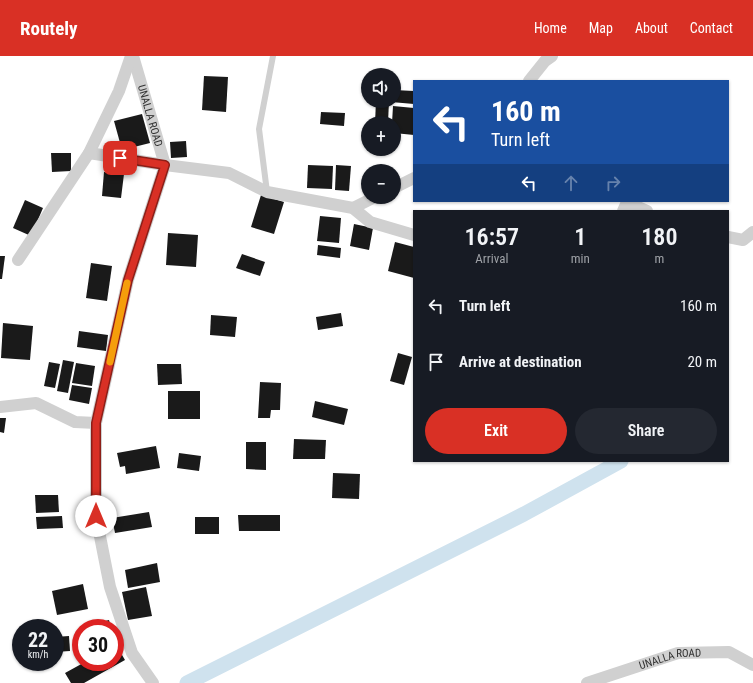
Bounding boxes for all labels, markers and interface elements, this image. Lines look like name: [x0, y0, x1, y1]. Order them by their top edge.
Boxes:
text: Routely: [20, 17, 77, 40]
text: Home: [534, 20, 567, 36]
text: Map: [589, 20, 613, 36]
text: About: [635, 20, 668, 36]
text: Contact: [690, 20, 733, 36]
map controls: [361, 68, 401, 204]
button: sound: [361, 68, 401, 108]
street label: UNALLA ROAD: [135, 83, 165, 148]
text: 160 m: [491, 95, 561, 128]
icon: left: [425, 96, 477, 148]
button: +: [361, 116, 401, 156]
text: Turn left: [491, 129, 550, 150]
pin: [103, 141, 137, 175]
icon: arrive: [109, 147, 131, 169]
button: −: [361, 164, 401, 204]
icon: left: [518, 172, 540, 194]
icon: ahead: [560, 172, 582, 194]
icon: right: [602, 172, 624, 194]
text: 16:57: [465, 223, 519, 251]
text: 1: [574, 223, 586, 251]
text: 180: [641, 223, 677, 251]
text: Arrival: [475, 251, 508, 266]
text: min: [571, 251, 590, 266]
text: m: [654, 251, 664, 266]
icon: left: [425, 295, 447, 317]
text: Turn left: [459, 297, 510, 315]
text: 160 m: [680, 297, 717, 315]
icon: arrive: [425, 351, 447, 373]
text: Arrive at destination: [459, 353, 582, 371]
text: 20 m: [687, 353, 717, 371]
button: Exit: [425, 408, 567, 454]
button: Share: [575, 408, 717, 454]
position arrow: [75, 495, 117, 537]
speed limit sign: 30: [72, 619, 124, 671]
text: 22: [28, 628, 48, 652]
street label: UNALLA ROAD: [637, 647, 701, 672]
text: km/h: [28, 649, 48, 660]

